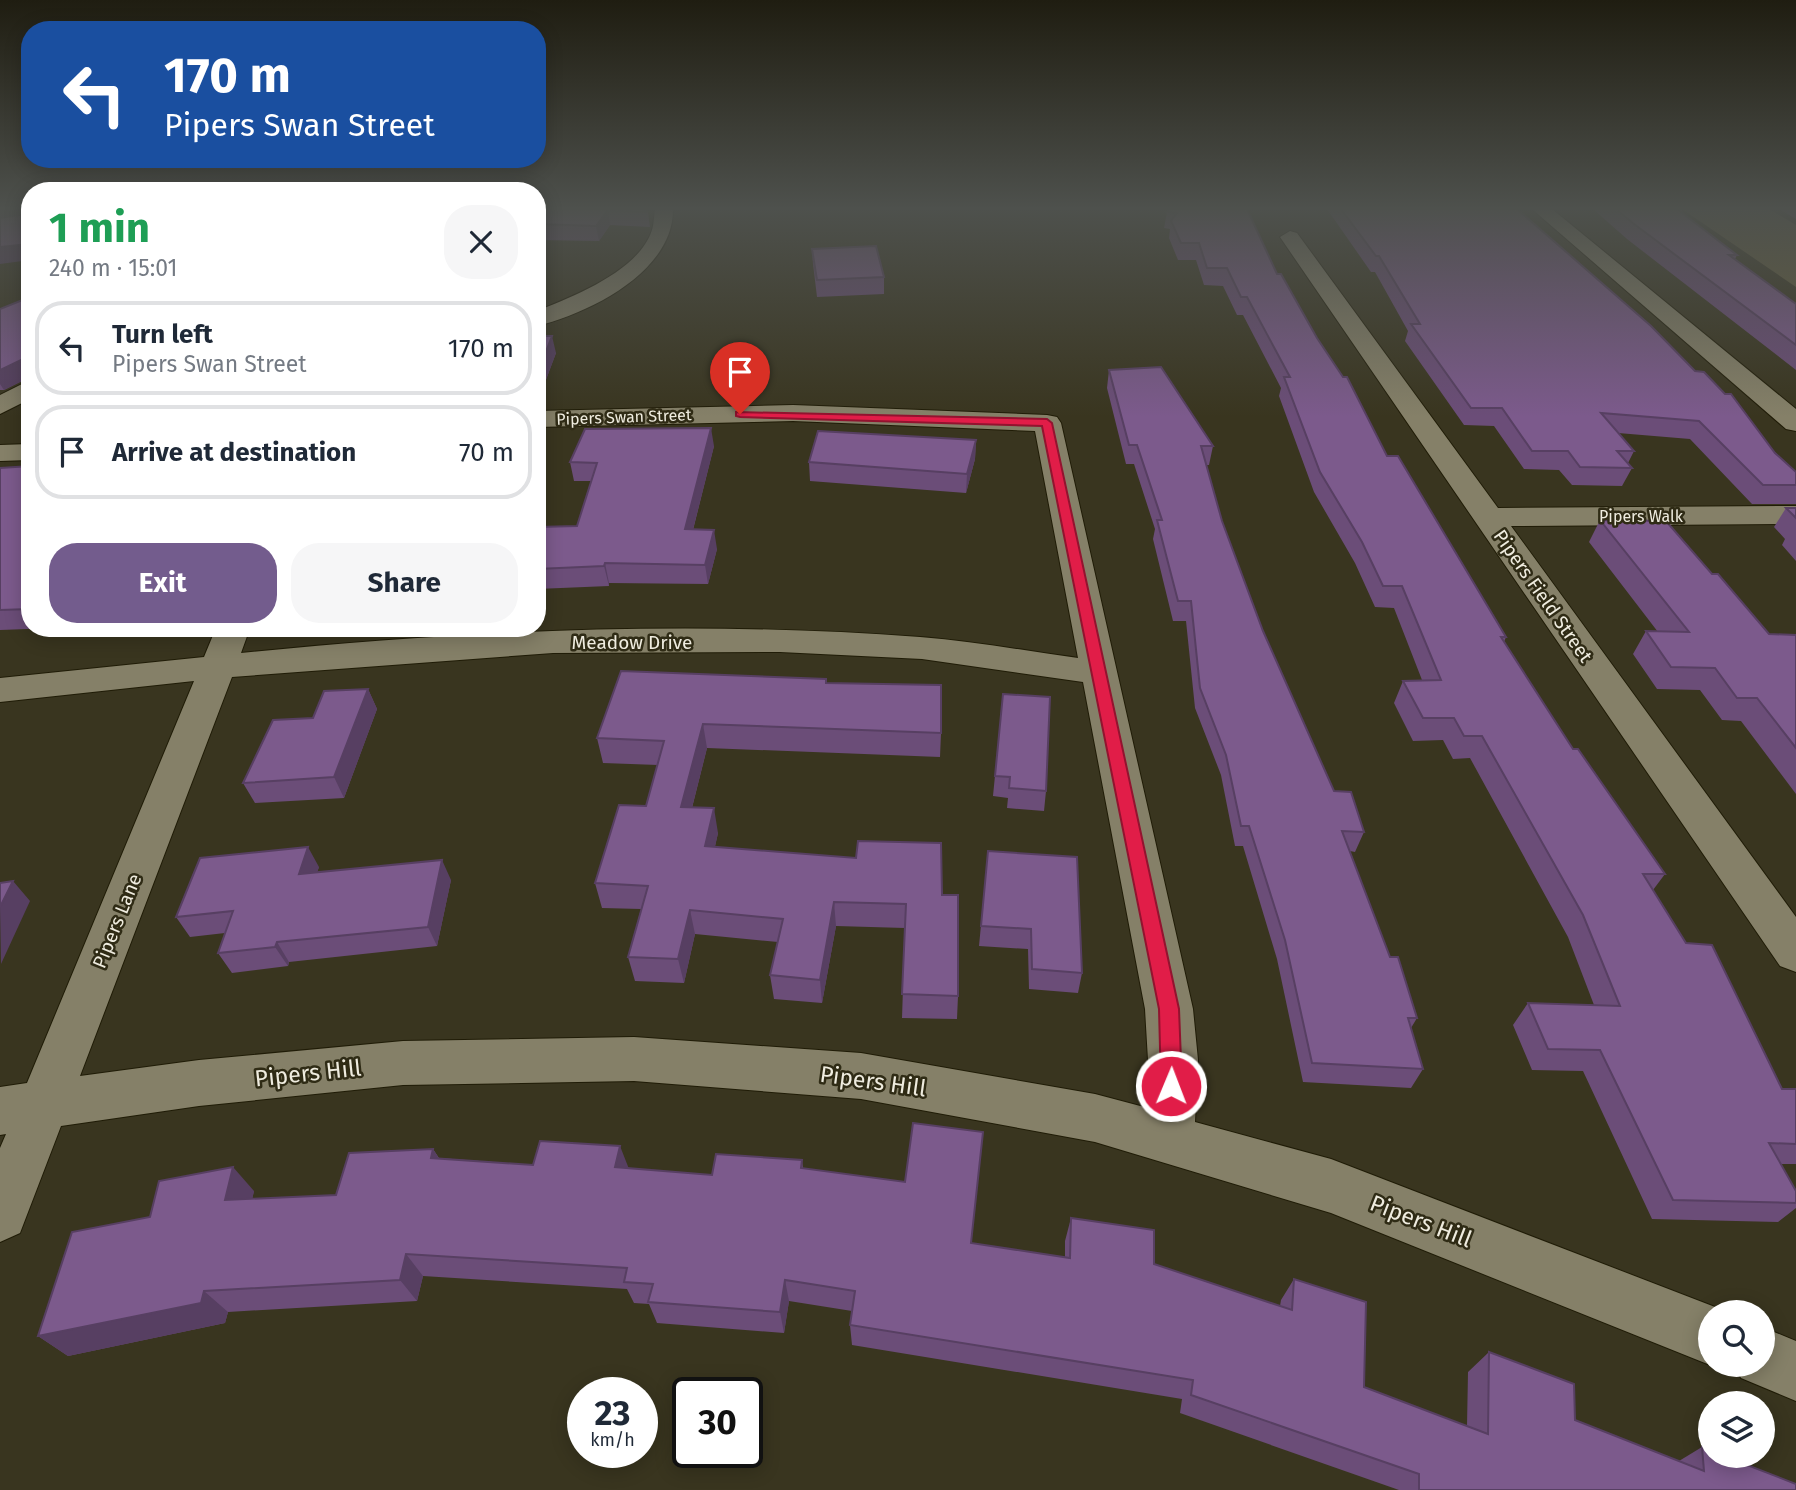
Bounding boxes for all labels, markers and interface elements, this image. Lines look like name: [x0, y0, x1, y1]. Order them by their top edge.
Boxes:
text: 170 m: [164, 46, 291, 105]
icon: left: [49, 49, 140, 140]
text: Pipers Swan Street: [164, 106, 435, 144]
text: 1 min: [49, 203, 150, 253]
button: close: [444, 205, 518, 279]
text: 240 m · 15:01: [49, 254, 178, 282]
text: Turn left: [112, 319, 213, 350]
icon: left: [53, 329, 91, 367]
text: 170 m: [448, 333, 514, 364]
pin: [710, 342, 770, 414]
text: Pipers Swan Street: [112, 350, 307, 378]
icon: arrive: [721, 353, 759, 391]
street label: Pipers Swan Street: [556, 405, 692, 429]
icon: arrive: [53, 433, 91, 471]
text: Arrive at destination: [112, 437, 356, 468]
text: 70 m: [459, 437, 514, 468]
street label: Pipers Walk: [1599, 507, 1684, 526]
street label: Pipers Field Street: [1489, 525, 1597, 667]
button: Exit: [49, 543, 277, 623]
button: Share: [291, 543, 518, 623]
street label: Meadow Drive: [572, 631, 692, 654]
street label: Pipers Lane: [88, 870, 146, 972]
position arrow: [1134, 1049, 1208, 1123]
street label: Pipers Hill: [253, 1053, 363, 1093]
street label: Pipers Hill: [818, 1060, 928, 1102]
street label: Pipers Hill: [1366, 1189, 1476, 1253]
map controls: [1698, 1300, 1775, 1468]
button: search: [1698, 1300, 1775, 1377]
speed limit sign: 30: [672, 1377, 763, 1468]
button: layers: [1698, 1391, 1775, 1468]
text: 23: [594, 1392, 631, 1434]
text: km/h: [590, 1429, 635, 1451]

